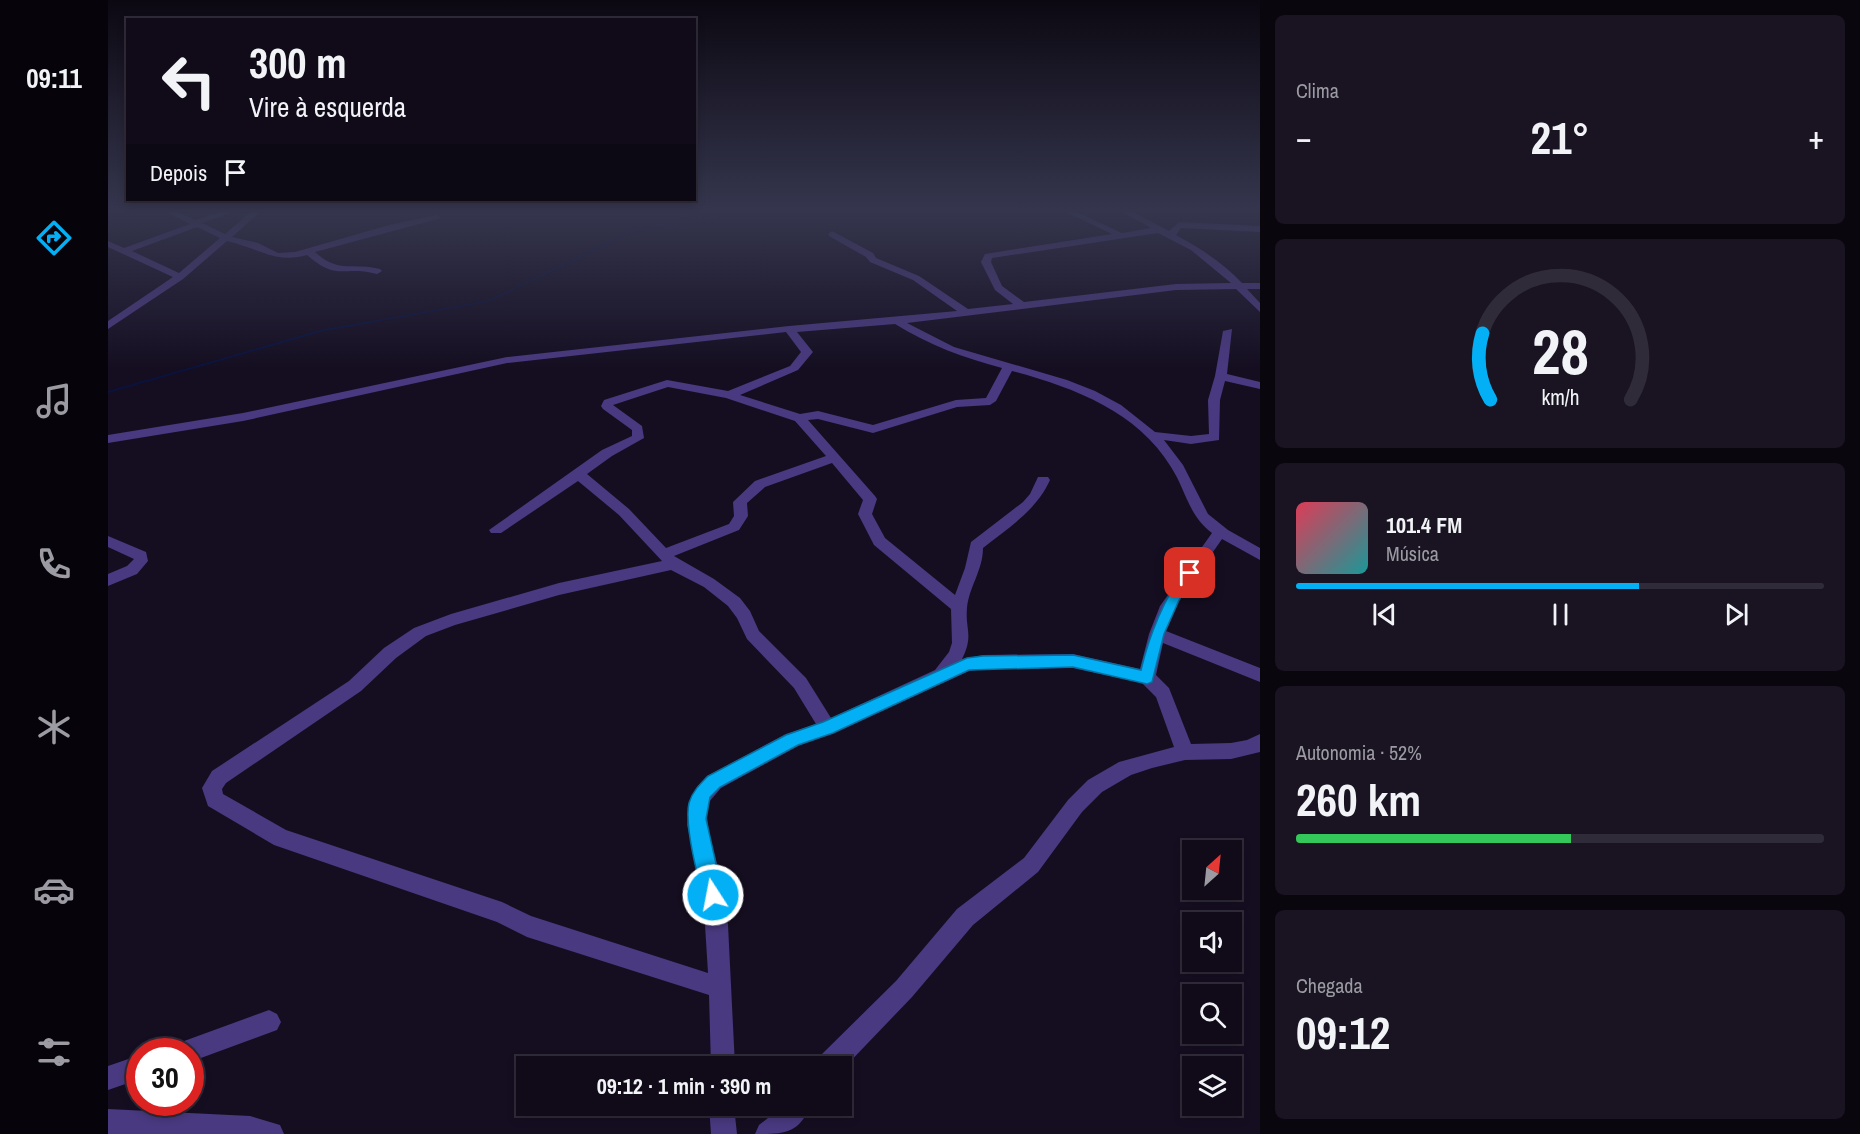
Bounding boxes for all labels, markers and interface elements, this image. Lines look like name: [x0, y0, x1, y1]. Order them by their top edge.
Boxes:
text: 300 m: [249, 35, 347, 91]
icon: left: [150, 42, 228, 120]
text: 09:11: [26, 60, 82, 96]
text: Clima: [1296, 77, 1339, 104]
text: Vire à esquerda: [249, 89, 406, 125]
text: 21°: [1530, 107, 1590, 168]
text: −: [1296, 115, 1312, 159]
text: +: [1808, 115, 1824, 159]
icon: arrive: [219, 156, 252, 189]
text: Depois: [150, 158, 207, 188]
icon: directions: [33, 217, 75, 259]
text: 28: [1532, 309, 1588, 393]
icon: music: [33, 380, 75, 422]
text: km/h: [1541, 384, 1579, 413]
text: 101.4 FM: [1386, 510, 1462, 540]
text: Música: [1386, 540, 1439, 567]
icon: phone: [33, 543, 75, 585]
pin: [1164, 547, 1215, 598]
icon: arrive: [1173, 556, 1206, 589]
icon: previous: [1368, 598, 1401, 631]
icon: pause: [1544, 598, 1577, 631]
icon: next: [1720, 598, 1753, 631]
icon: climate: [33, 706, 75, 748]
text: Autonomia · 52%: [1296, 739, 1422, 766]
text: 260 km: [1296, 769, 1421, 830]
north arrow: [1182, 840, 1242, 900]
map controls: [1182, 840, 1242, 1116]
position arrow: [681, 863, 745, 927]
icon: car: [33, 869, 75, 911]
button: sound: [1182, 912, 1242, 972]
text: Chegada: [1296, 972, 1363, 999]
button: search: [1182, 984, 1242, 1044]
text: 09:12: [1296, 1002, 1390, 1063]
icon: filters: [33, 1031, 75, 1073]
speed limit sign: 30: [126, 1038, 204, 1116]
button: layers: [1182, 1056, 1242, 1116]
text: 09:12 · 1 min · 390 m: [597, 1071, 771, 1101]

